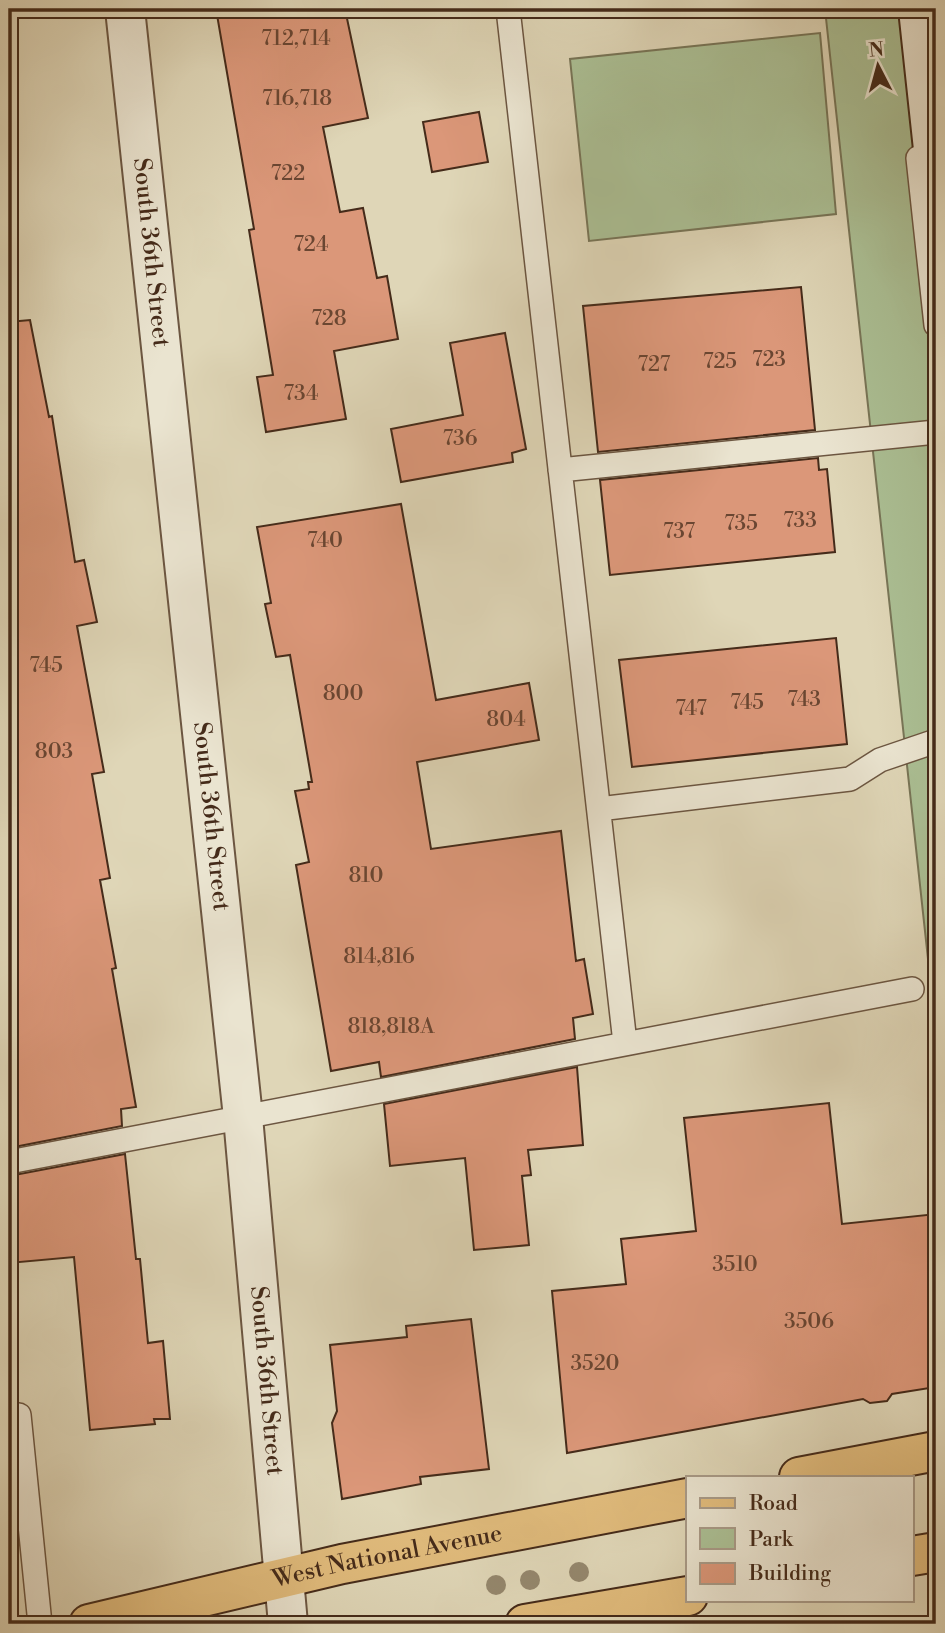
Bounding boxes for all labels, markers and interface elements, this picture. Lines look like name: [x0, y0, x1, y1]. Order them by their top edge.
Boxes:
house number: 712,714: [261, 26, 331, 52]
north arrow: [844, 32, 914, 102]
text: N: [868, 37, 885, 63]
house number: 716,718: [262, 86, 332, 112]
street label: South 36th Street: [126, 157, 176, 349]
house number: 722: [271, 161, 305, 187]
house number: 724: [294, 232, 328, 258]
house number: 728: [311, 306, 347, 332]
house number: 723: [752, 347, 786, 373]
house number: 725: [703, 349, 737, 375]
house number: 727: [638, 352, 671, 378]
house number: 734: [284, 381, 318, 407]
house number: 736: [443, 426, 478, 452]
house number: 733: [783, 508, 817, 534]
house number: 735: [724, 511, 758, 537]
house number: 737: [663, 519, 696, 545]
house number: 740: [307, 528, 343, 554]
house number: 745: [29, 653, 63, 679]
house number: 800: [323, 681, 363, 707]
house number: 743: [787, 687, 821, 713]
house number: 745: [730, 690, 764, 716]
house number: 747: [675, 696, 707, 722]
house number: 804: [486, 707, 526, 733]
street label: South 36th Street: [186, 720, 236, 913]
house number: 803: [35, 739, 73, 765]
house number: 810: [349, 863, 383, 889]
house number: 814,816: [343, 944, 415, 970]
house number: 818,818A: [347, 1014, 435, 1040]
house number: 3510: [712, 1252, 758, 1278]
street label: South 36th Street: [243, 1285, 290, 1477]
house number: 3506: [784, 1309, 834, 1335]
house number: 3520: [570, 1351, 620, 1377]
legend: [686, 1476, 914, 1602]
text: Road: [749, 1491, 798, 1517]
street label: West National Avenue: [269, 1519, 505, 1595]
text: Park: [749, 1527, 794, 1553]
text: Building: [748, 1561, 831, 1587]

